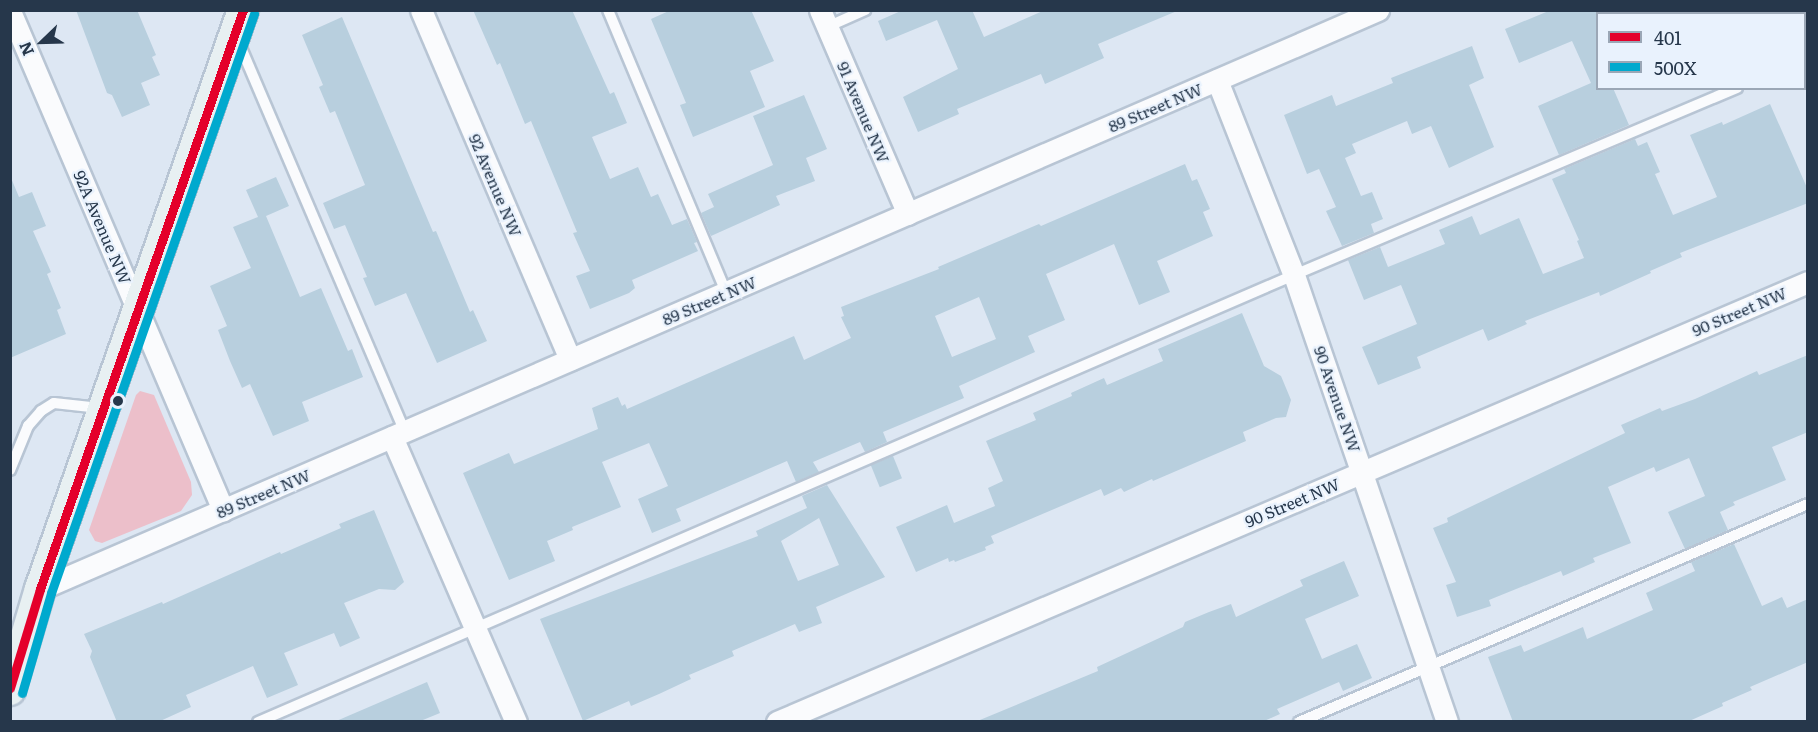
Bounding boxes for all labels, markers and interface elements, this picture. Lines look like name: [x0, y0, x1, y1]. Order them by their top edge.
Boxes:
north arrow: [12, 12, 72, 72]
legend: [1596, 12, 1806, 90]
text: 401: [1654, 24, 1682, 51]
text: N: [12, 38, 39, 60]
text: 500X: [1654, 54, 1697, 81]
street label: 91 Avenue NW: [834, 58, 894, 166]
street label: 89 Street NW: [1105, 79, 1205, 135]
street label: 92 Avenue NW: [466, 131, 526, 239]
street label: 92A Avenue NW: [70, 167, 136, 287]
street label: 89 Street NW: [659, 272, 759, 328]
street label: 90 Street NW: [1689, 283, 1789, 339]
street label: 90 Avenue NW: [1311, 343, 1365, 455]
unlabelled marker: [112, 395, 124, 407]
street label: 89 Street NW: [213, 465, 313, 521]
street label: 90 Street NW: [1242, 474, 1342, 530]

